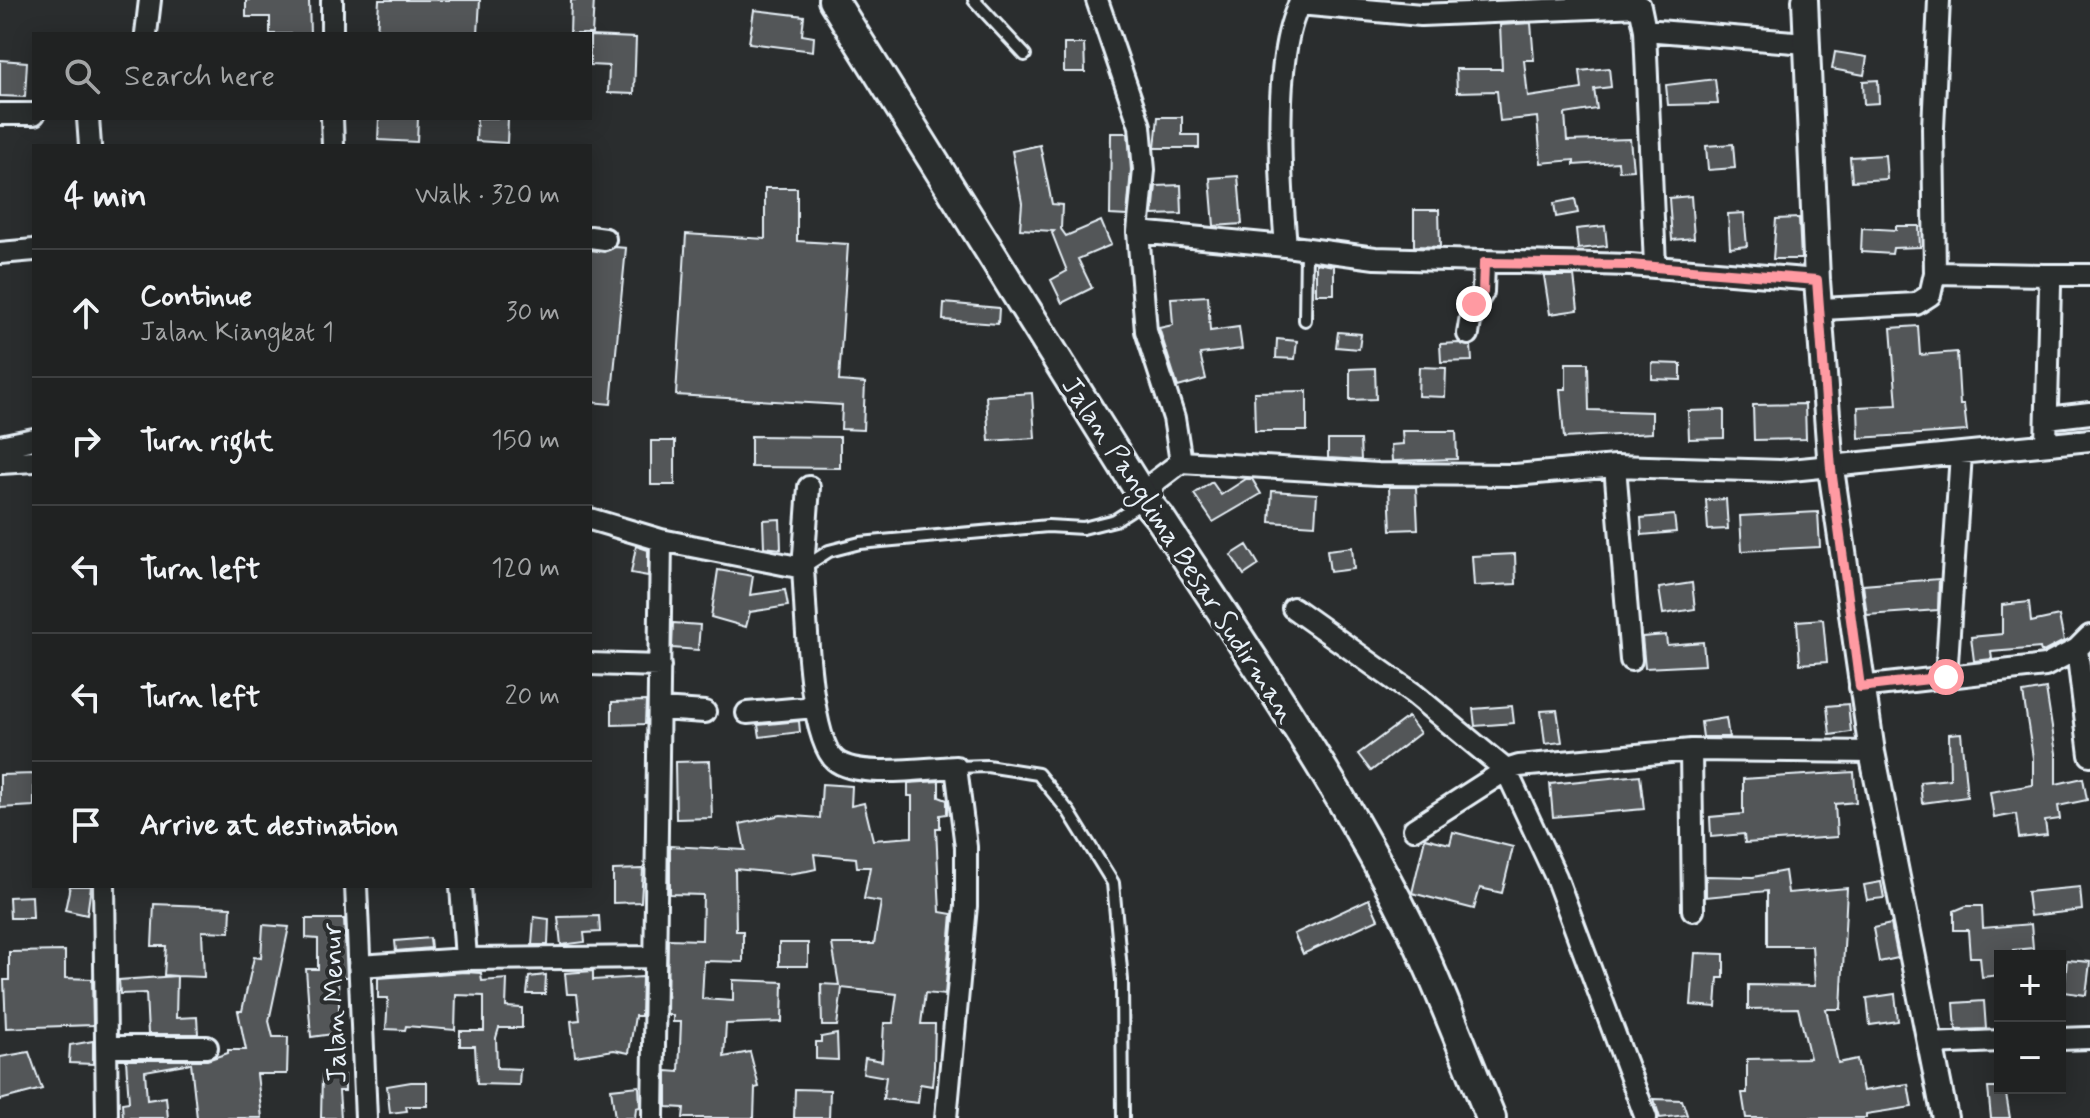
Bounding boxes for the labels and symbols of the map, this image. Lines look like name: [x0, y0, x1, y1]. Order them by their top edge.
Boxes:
route end: [1456, 286, 1492, 322]
street label: Jalan Panglima Besar Sudirman: [1050, 370, 1304, 732]
route start: [1928, 659, 1964, 695]
street label: Jalan Menur: [314, 921, 357, 1084]

